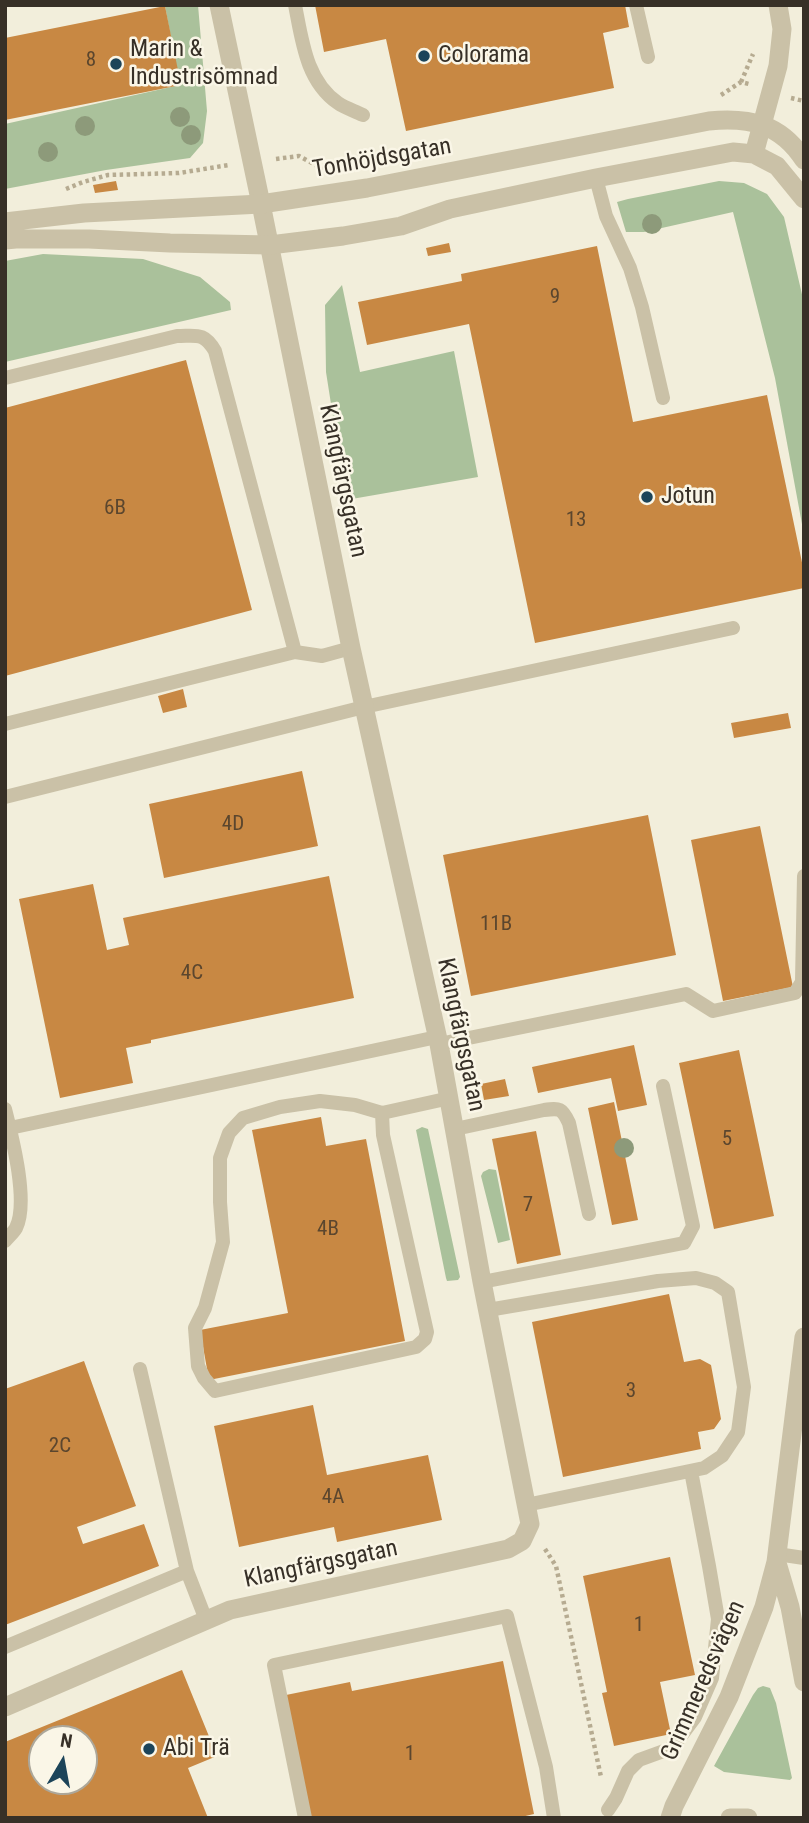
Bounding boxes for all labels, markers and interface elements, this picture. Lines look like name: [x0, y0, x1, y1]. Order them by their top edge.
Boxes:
place label: Marin & Industrisömnad: [130, 36, 278, 92]
place label: Colorama: [438, 42, 529, 70]
house number: 8: [86, 48, 96, 74]
marker: Colorama: [416, 48, 432, 64]
marker: Marin & Industrisömnad: [108, 56, 124, 72]
street label: Tonhöjdsgatan: [310, 133, 454, 185]
house number: 9: [550, 285, 560, 311]
street label: Klangfärgsgatan: [312, 402, 372, 560]
place label: Jotun: [661, 483, 715, 511]
marker: Jotun: [639, 489, 655, 505]
house number: 6B: [104, 496, 126, 522]
house number: 13: [566, 508, 586, 534]
house number: 4D: [222, 812, 244, 838]
house number: 11B: [480, 912, 512, 938]
street label: Klangfärgsgatan: [430, 956, 490, 1114]
house number: 4C: [181, 961, 203, 987]
house number: 5: [722, 1127, 732, 1153]
house number: 7: [523, 1193, 533, 1219]
house number: 4B: [317, 1217, 339, 1243]
house number: 3: [626, 1379, 636, 1405]
house number: 2C: [49, 1434, 71, 1460]
house number: 4A: [322, 1485, 344, 1511]
street label: Klangfärgsgatan: [242, 1535, 400, 1595]
street label: Grimmeredsvägen: [656, 1597, 752, 1765]
house number: 1: [634, 1613, 644, 1639]
north arrow: [28, 1725, 98, 1795]
text: N: [59, 1728, 74, 1753]
place label: Abi Trä: [163, 1735, 230, 1763]
marker: Abi Trä: [141, 1741, 157, 1757]
house number: 1: [405, 1742, 415, 1768]

